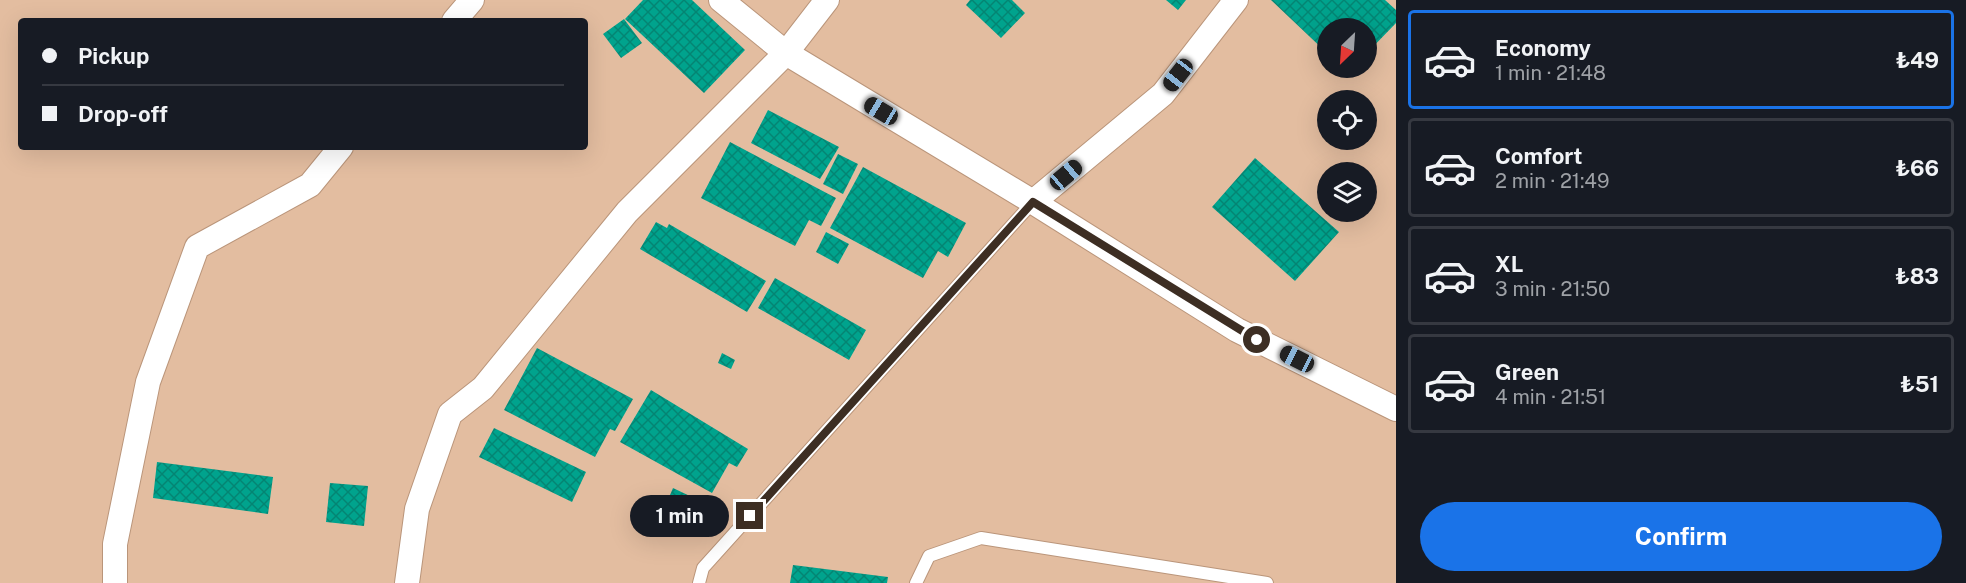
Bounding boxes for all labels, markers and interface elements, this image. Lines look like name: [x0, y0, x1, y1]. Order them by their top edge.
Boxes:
north arrow: [1317, 18, 1377, 78]
map controls: [1317, 18, 1377, 222]
icon: car: [1423, 33, 1477, 87]
text: Economy: [1495, 35, 1591, 61]
text: Pickup: [78, 43, 149, 69]
text: ₺49: [1896, 47, 1939, 73]
car: [1160, 55, 1196, 95]
text: 1 min · 21:48: [1495, 61, 1606, 85]
button: locate: [1317, 90, 1377, 150]
car: [861, 94, 901, 128]
text: Drop-off: [78, 101, 168, 127]
icon: car: [1423, 141, 1477, 195]
text: Comfort: [1495, 143, 1582, 169]
text: ₺66: [1896, 155, 1939, 181]
car: [1046, 157, 1086, 193]
button: layers: [1317, 162, 1377, 222]
text: 2 min · 21:49: [1495, 169, 1609, 193]
icon: car: [1423, 249, 1477, 303]
text: XL: [1495, 251, 1523, 277]
text: ₺83: [1895, 263, 1939, 289]
text: 3 min · 21:50: [1495, 277, 1610, 301]
route start: [1243, 326, 1270, 353]
car: [1277, 343, 1317, 375]
icon: car: [1423, 357, 1477, 411]
text: Green: [1495, 359, 1559, 385]
text: ₺51: [1900, 371, 1939, 397]
text: 4 min · 21:51: [1495, 385, 1606, 409]
callout: 1 min: [630, 495, 729, 537]
route end: [736, 502, 763, 529]
button: Confirm: [1420, 502, 1942, 571]
text: 1 min: [655, 504, 704, 528]

